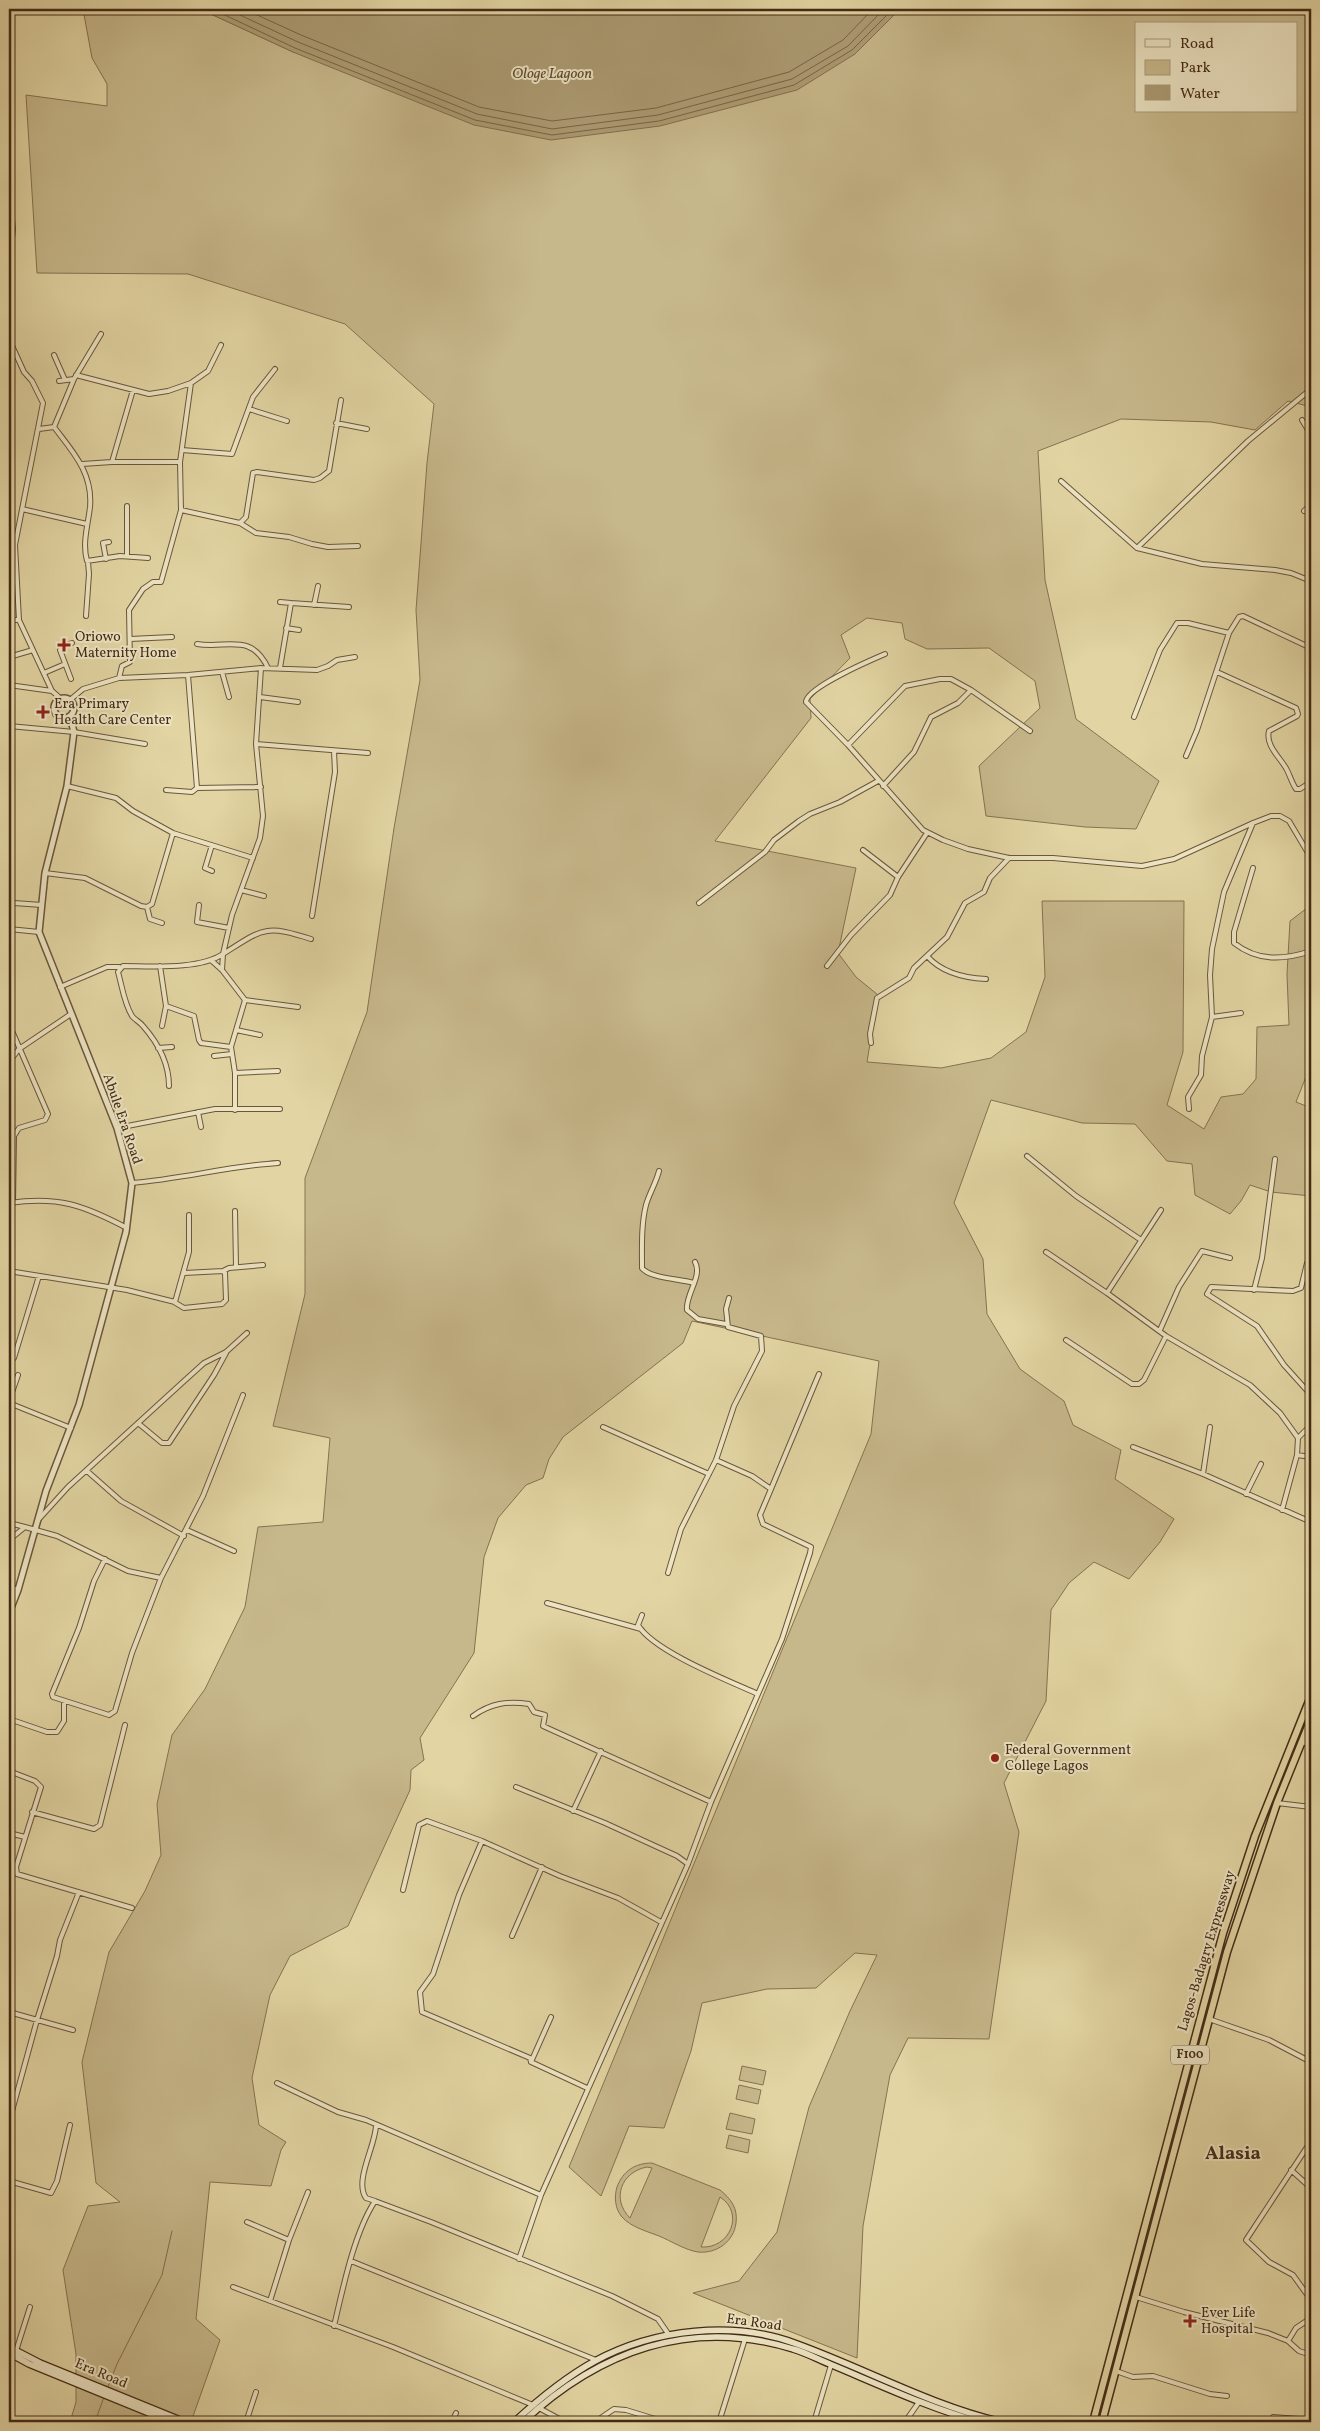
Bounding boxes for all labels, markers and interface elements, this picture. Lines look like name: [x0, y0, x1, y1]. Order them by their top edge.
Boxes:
legend: [1135, 22, 1298, 112]
text: Road: [1180, 34, 1214, 55]
text: Park: [1180, 58, 1211, 79]
water label: Ologe Lagoon: [512, 64, 592, 85]
text: Water: [1180, 84, 1220, 105]
place label: Oriowo Maternity Home: [75, 628, 177, 663]
marker: Oriowo Maternity Home: [57, 638, 71, 652]
place label: Era Primary Health Care Center: [54, 695, 171, 730]
marker: Era Primary Health Care Center: [36, 705, 50, 719]
street label: Abule Era Road: [98, 1071, 146, 1167]
place label: Federal Government College Lagos: [1005, 1741, 1131, 1776]
marker: Federal Government College Lagos: [989, 1752, 1001, 1764]
street label: Lagos-Badagry Expressway: [1173, 1868, 1241, 2034]
road number: F100: [1171, 2046, 1209, 2064]
district label: Alasia: [1205, 2141, 1261, 2167]
place label: Ever Life Hospital: [1201, 2304, 1256, 2339]
street label: Era Road: [725, 2310, 783, 2336]
marker: Ever Life Hospital: [1183, 2314, 1197, 2328]
street label: Era Road: [72, 2354, 130, 2394]

